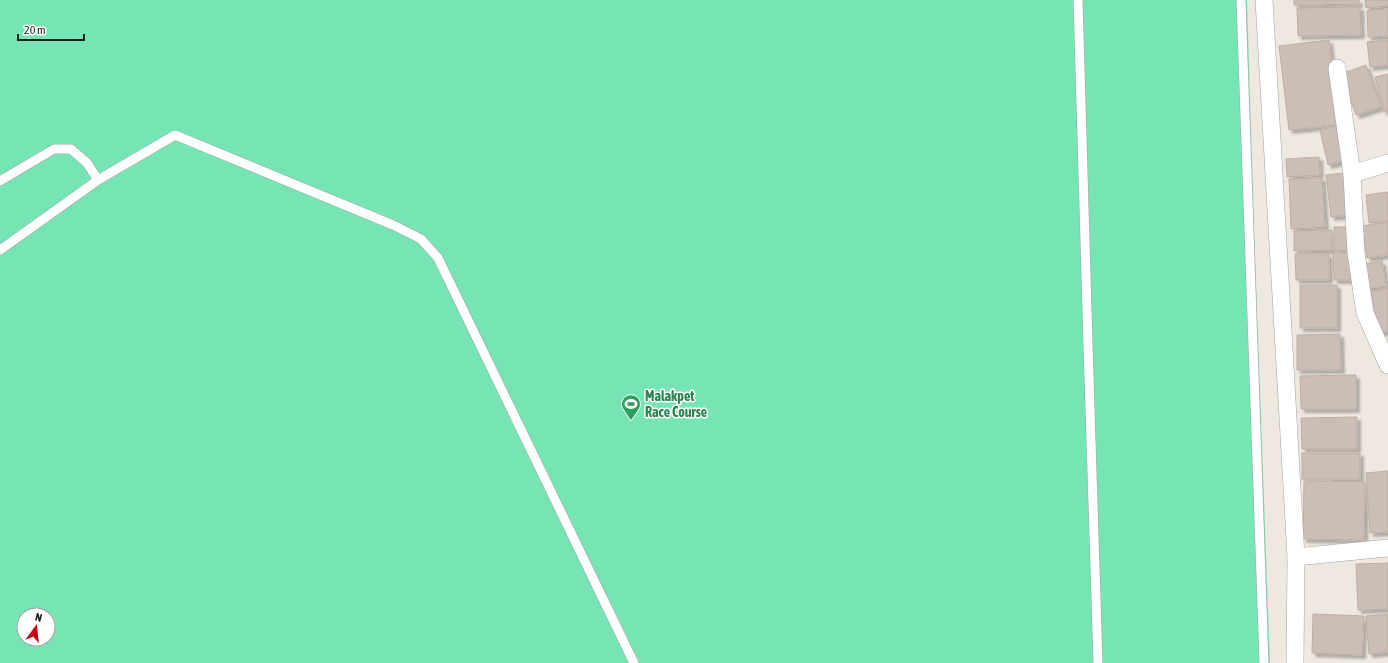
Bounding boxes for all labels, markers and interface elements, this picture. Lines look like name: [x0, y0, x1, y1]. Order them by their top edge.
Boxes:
scale bar: [18, 16, 84, 42]
text: 20 m: [24, 23, 46, 37]
place label: Malakpet Race Course: [645, 388, 707, 420]
sports icon: Malakpet Race Course: [620, 393, 642, 421]
north arrow: [16, 607, 56, 647]
text: N: [34, 611, 43, 624]

